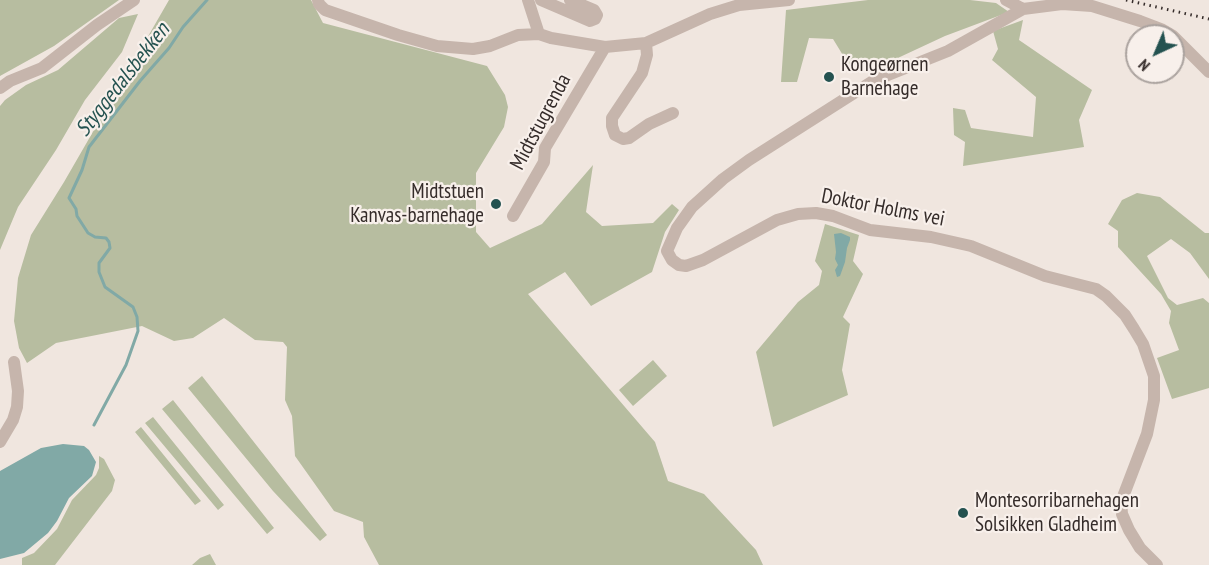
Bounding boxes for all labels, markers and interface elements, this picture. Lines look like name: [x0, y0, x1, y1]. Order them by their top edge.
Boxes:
water label: Styggedalsbekken: [70, 18, 176, 142]
north arrow: [1125, 24, 1185, 84]
place label: Kongeørnen Barnehage: [841, 52, 928, 102]
text: N: [1134, 55, 1154, 76]
street label: Midtstugrenda: [505, 70, 577, 174]
marker: Kongeørnen Barnehage: [822, 70, 836, 84]
place label: Midtstuen Kanvas-barnehage: [350, 179, 484, 229]
street label: Doktor Holms vei: [819, 184, 947, 232]
marker: Midtstuen Kanvas-barnehage: [489, 197, 503, 211]
place label: Montesorribarnehagen Solsikken Gladheim: [975, 488, 1139, 538]
marker: Montesorribarnehagen Solsikken Gladheim: [956, 506, 970, 520]

